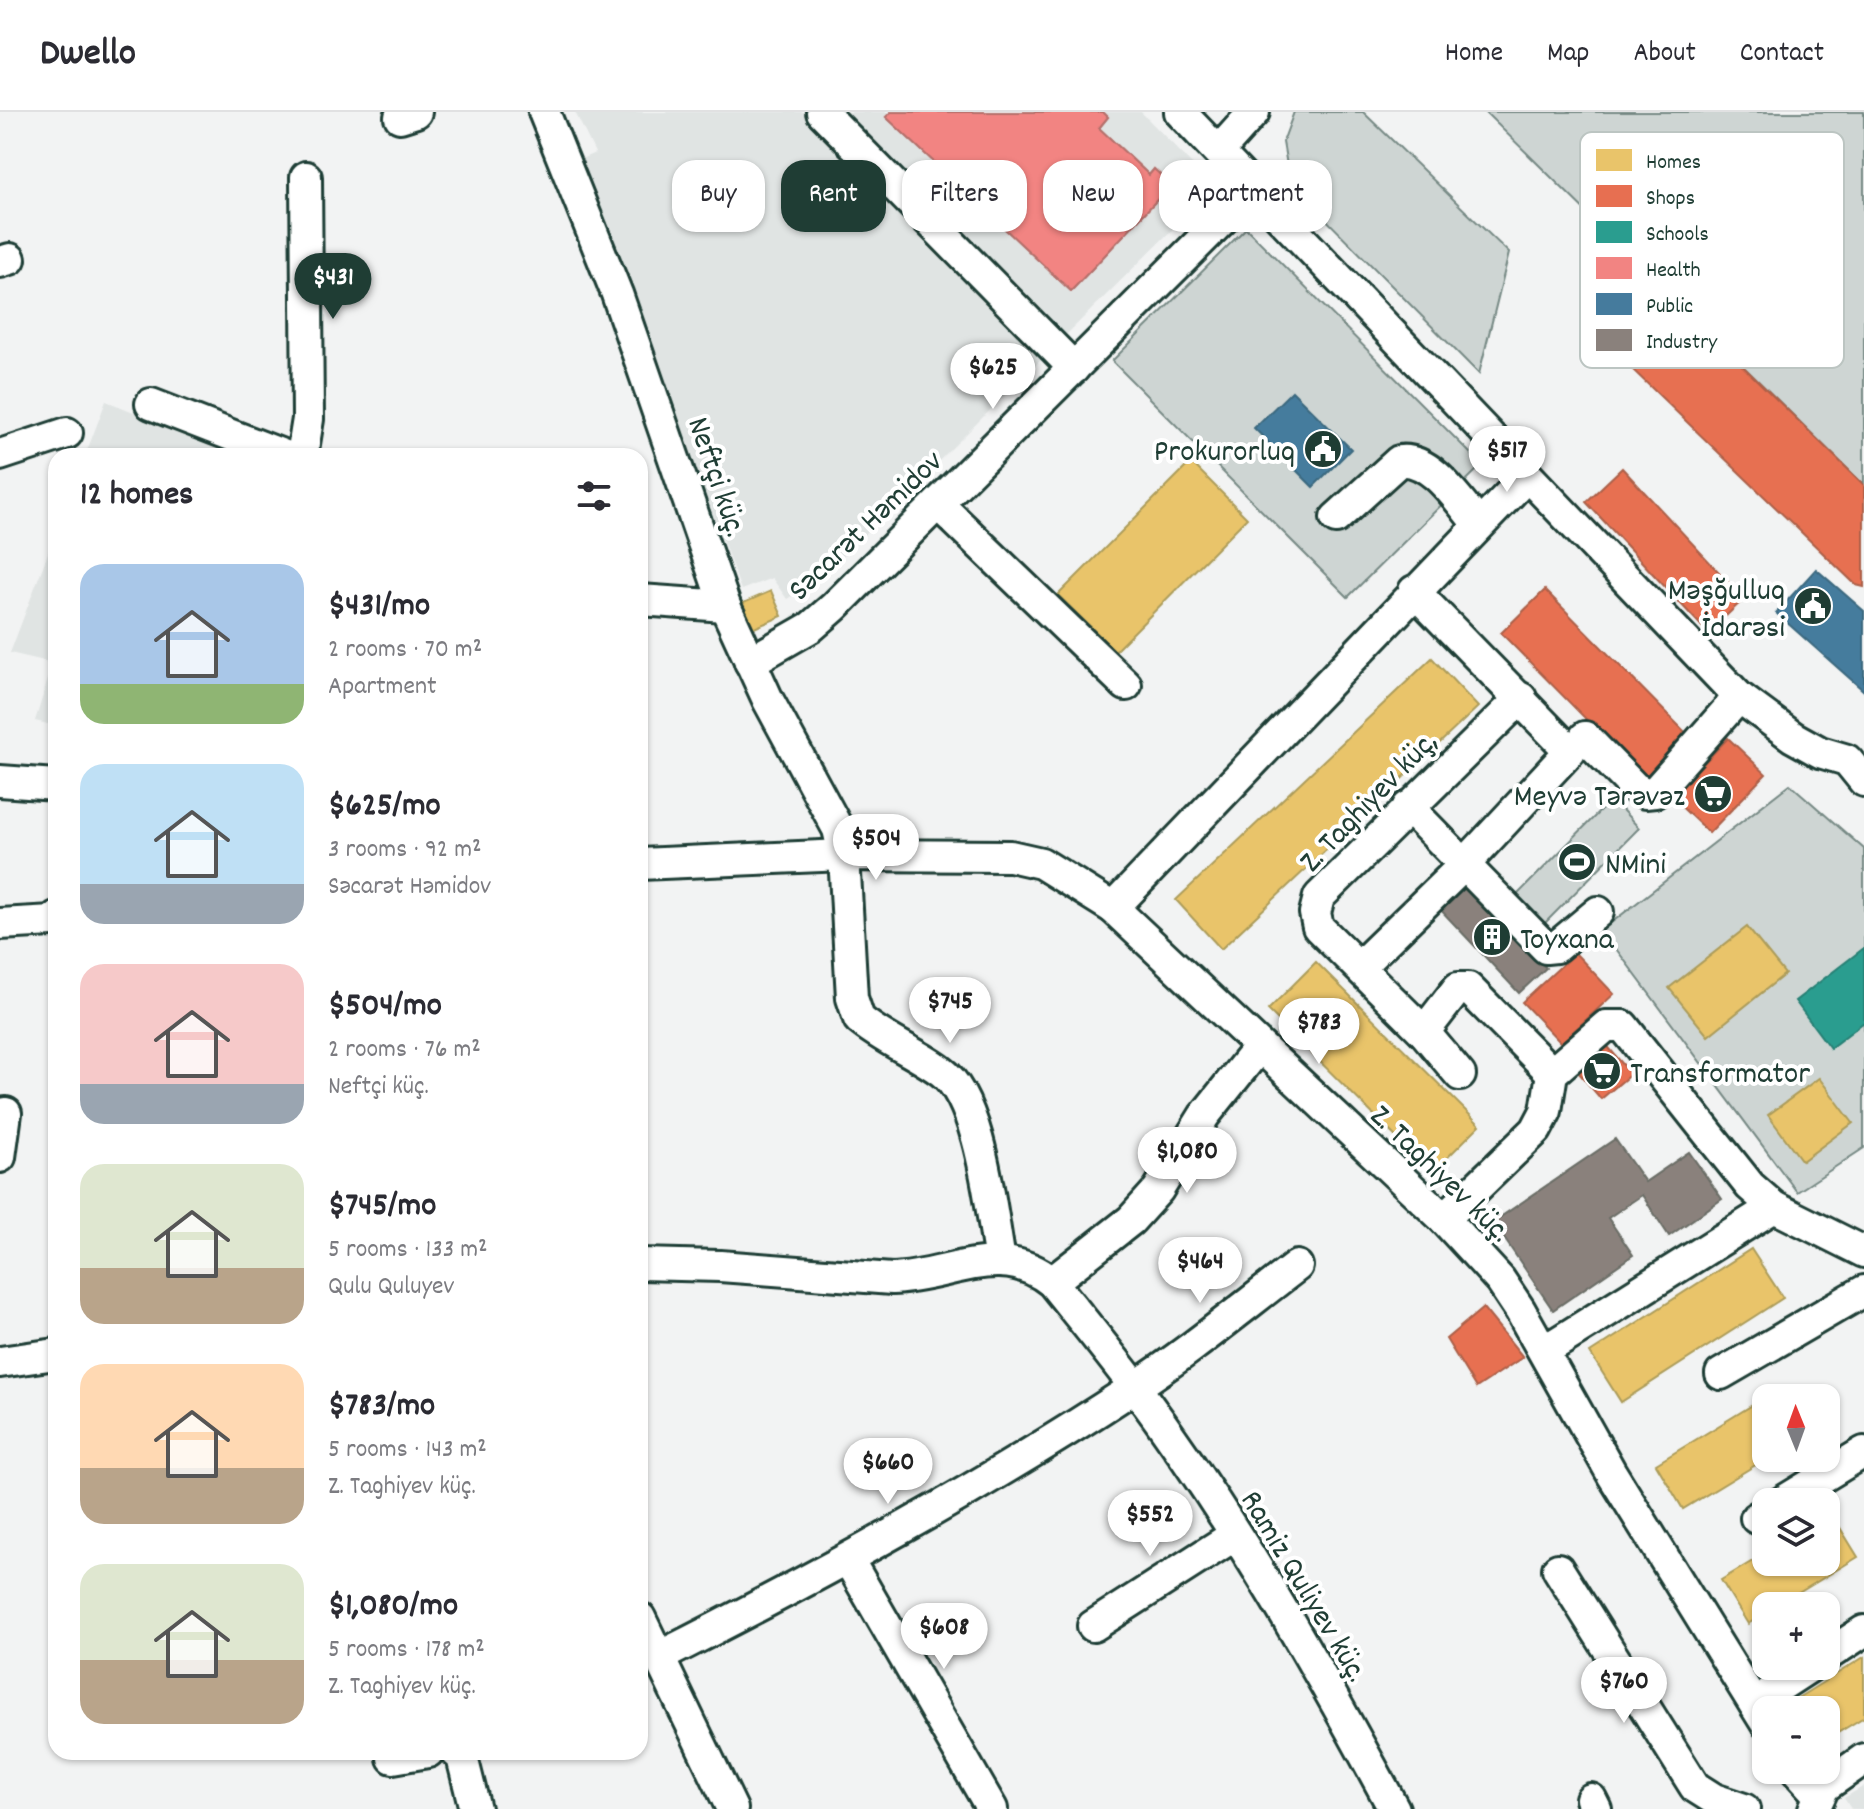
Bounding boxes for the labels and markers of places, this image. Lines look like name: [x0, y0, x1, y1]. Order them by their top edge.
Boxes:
pin: $431: [286, 253, 380, 321]
pin: $625: [946, 343, 1040, 411]
pin: $517: [1460, 426, 1554, 494]
public building icon: Prokurorluq: [1302, 428, 1344, 470]
place label: Prokurorluq: [1154, 431, 1295, 477]
place label: Məşğulluq İdarəsi: [1668, 570, 1785, 653]
public building icon: Məşğulluq İdarəsi: [1792, 585, 1834, 627]
supermarket icon: Meyvə Tərəvəz: [1692, 773, 1734, 815]
place label: Meyvə Tərəvəz: [1514, 776, 1685, 822]
pin: $504: [829, 814, 923, 882]
sports icon: NMini: [1556, 841, 1598, 883]
place label: NMini: [1605, 844, 1666, 890]
building icon: Toyxana: [1471, 916, 1513, 958]
place label: Toyxana: [1520, 919, 1615, 965]
pin: $745: [903, 977, 997, 1045]
pin: $783: [1272, 998, 1366, 1066]
supermarket icon: Transformator: [1581, 1050, 1623, 1092]
place label: Transformator: [1630, 1053, 1810, 1099]
pin: $1,080: [1122, 1127, 1252, 1195]
pin: $464: [1153, 1237, 1247, 1305]
pin: $660: [841, 1438, 935, 1506]
pin: $552: [1103, 1490, 1197, 1558]
pin: $608: [897, 1603, 991, 1671]
pin: $760: [1577, 1657, 1671, 1725]

